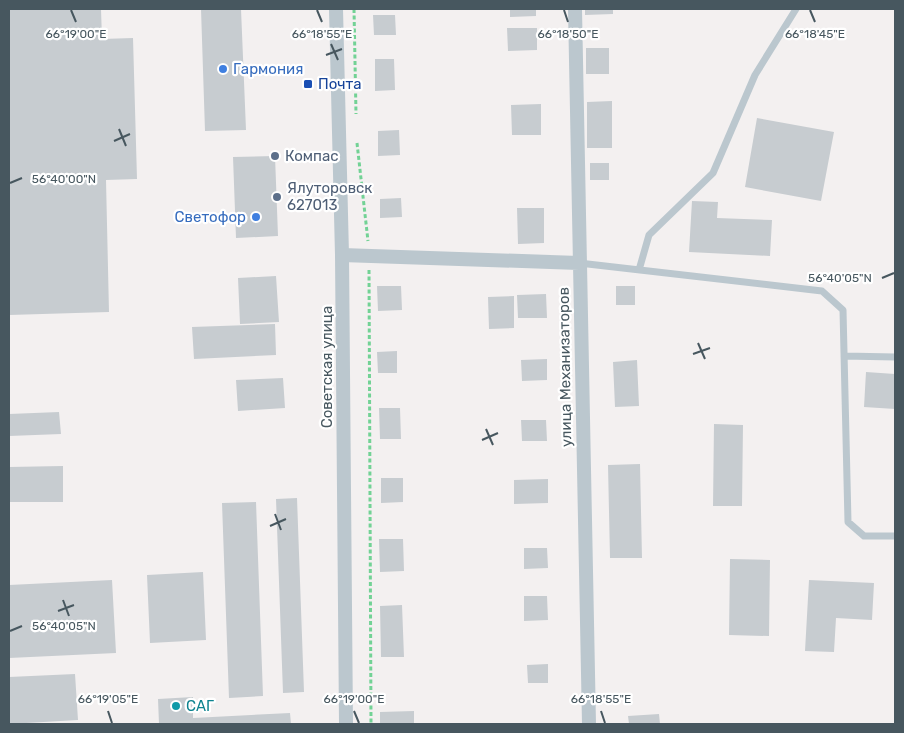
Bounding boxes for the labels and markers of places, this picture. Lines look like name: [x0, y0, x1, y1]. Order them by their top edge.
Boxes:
place label: Гармония: [233, 60, 303, 78]
marker: Гармония: [217, 63, 229, 75]
place label: Почта: [318, 75, 362, 93]
marker: Почта: [302, 78, 314, 90]
place label: Компас: [285, 147, 338, 165]
marker: Компас: [269, 150, 281, 162]
place label: Ялуторовск 627013: [287, 179, 372, 214]
marker: Ялуторовск 627013: [271, 191, 283, 203]
place label: Светофор: [175, 208, 246, 226]
marker: Светофор: [250, 211, 262, 223]
place label: САГ: [186, 697, 214, 715]
marker: САГ: [170, 700, 182, 712]

